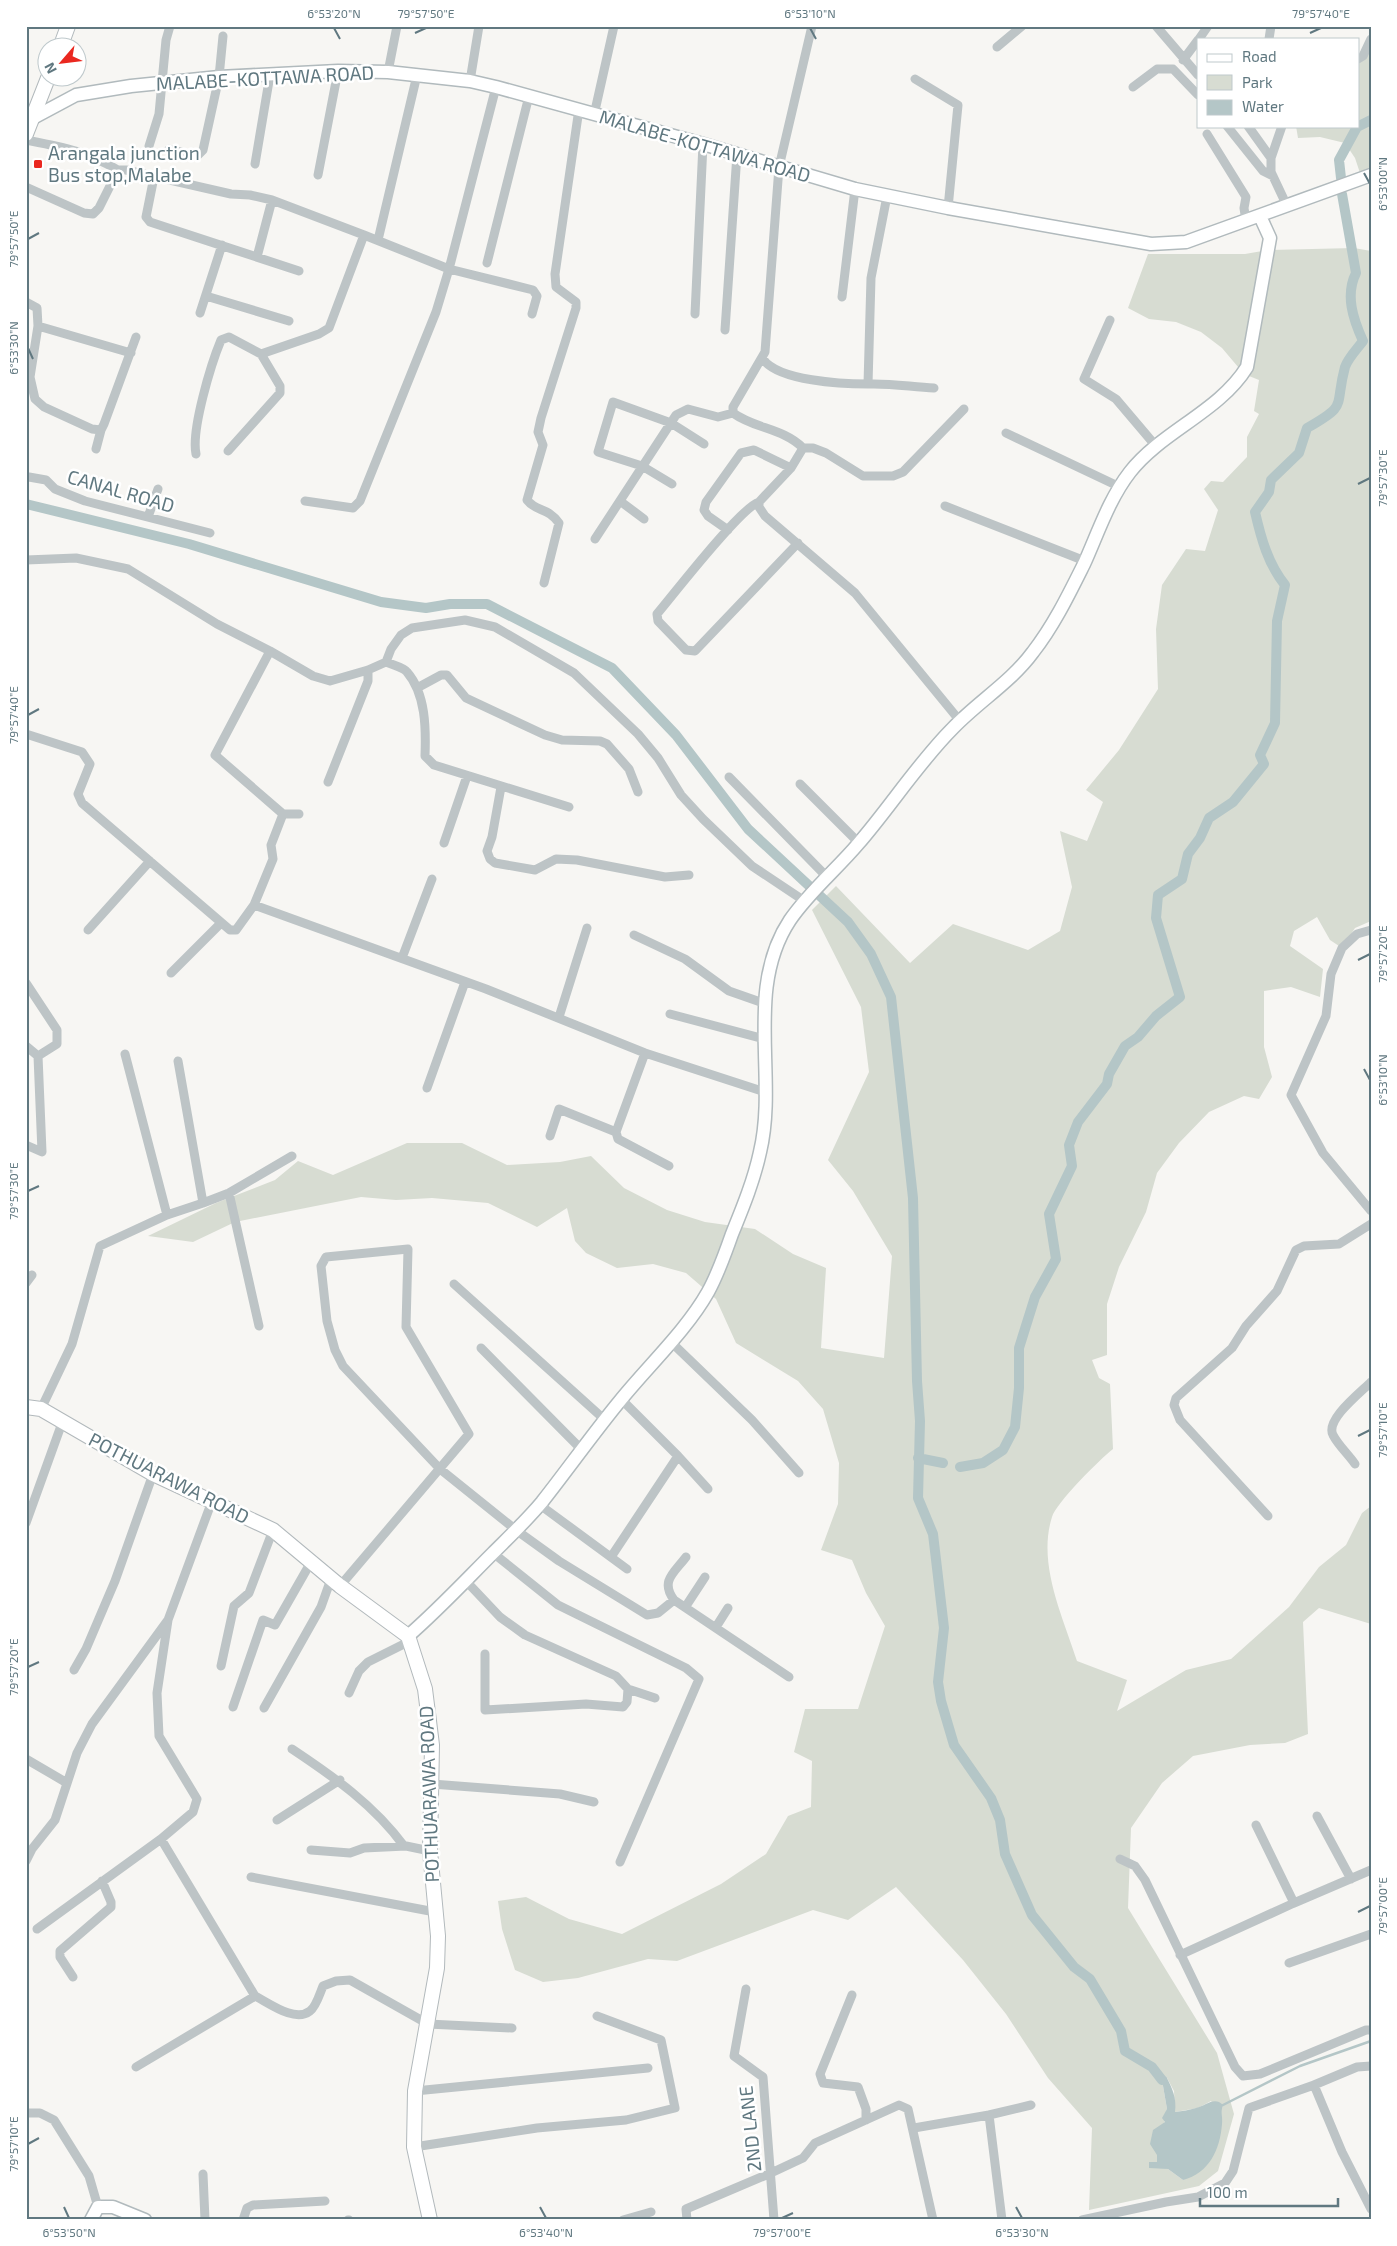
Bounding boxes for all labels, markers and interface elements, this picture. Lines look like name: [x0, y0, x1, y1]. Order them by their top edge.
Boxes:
text: 6°53'20"N: [307, 6, 361, 20]
text: 79°57'50"E: [397, 6, 455, 20]
text: 6°53'10"N: [784, 6, 836, 20]
text: 79°57'40"E: [1292, 6, 1350, 20]
north arrow: [38, 38, 88, 88]
legend: [1197, 38, 1360, 128]
text: Road: [1242, 47, 1277, 65]
text: N: [40, 60, 60, 77]
street label: MALABE-KOTTAWA ROAD: [155, 60, 375, 95]
text: Park: [1242, 73, 1273, 91]
text: Water: [1242, 97, 1284, 115]
street label: MALABE-KOTTAWA ROAD: [597, 104, 813, 187]
place label: Arangala junction Bus stop,Malabe: [48, 141, 200, 186]
text: 6°53'00"N: [1375, 157, 1389, 211]
marker: Arangala junction Bus stop,Malabe: [32, 158, 44, 170]
text: 79°57'50"E: [6, 210, 20, 268]
text: 6°53'30"N: [6, 321, 20, 375]
text: 79°57'30"E: [1375, 449, 1389, 507]
street label: CANAL ROAD: [65, 464, 177, 517]
text: 79°57'40"E: [6, 686, 20, 744]
text: 79°57'20"E: [1375, 925, 1389, 983]
text: 6°53'10"N: [1375, 1054, 1389, 1106]
text: 79°57'30"E: [6, 1162, 20, 1220]
text: 79°57'10"E: [1375, 1402, 1389, 1458]
street label: POTHUARAWA ROAD: [85, 1427, 253, 1528]
text: 79°57'20"E: [6, 1638, 20, 1696]
street label: POTHUARAWA ROAD: [414, 1705, 443, 1883]
text: 79°57'00"E: [1375, 1877, 1389, 1935]
street label: 2ND LANE: [734, 2085, 765, 2173]
text: 79°57'10"E: [6, 2116, 20, 2172]
scale bar: [1200, 2176, 1337, 2208]
text: 100 m: [1207, 2183, 1248, 2201]
text: 6°53'50"N: [42, 2225, 96, 2239]
text: 6°53'40"N: [519, 2225, 573, 2239]
text: 79°57'00"E: [753, 2225, 811, 2239]
text: 6°53'30"N: [995, 2225, 1049, 2239]

